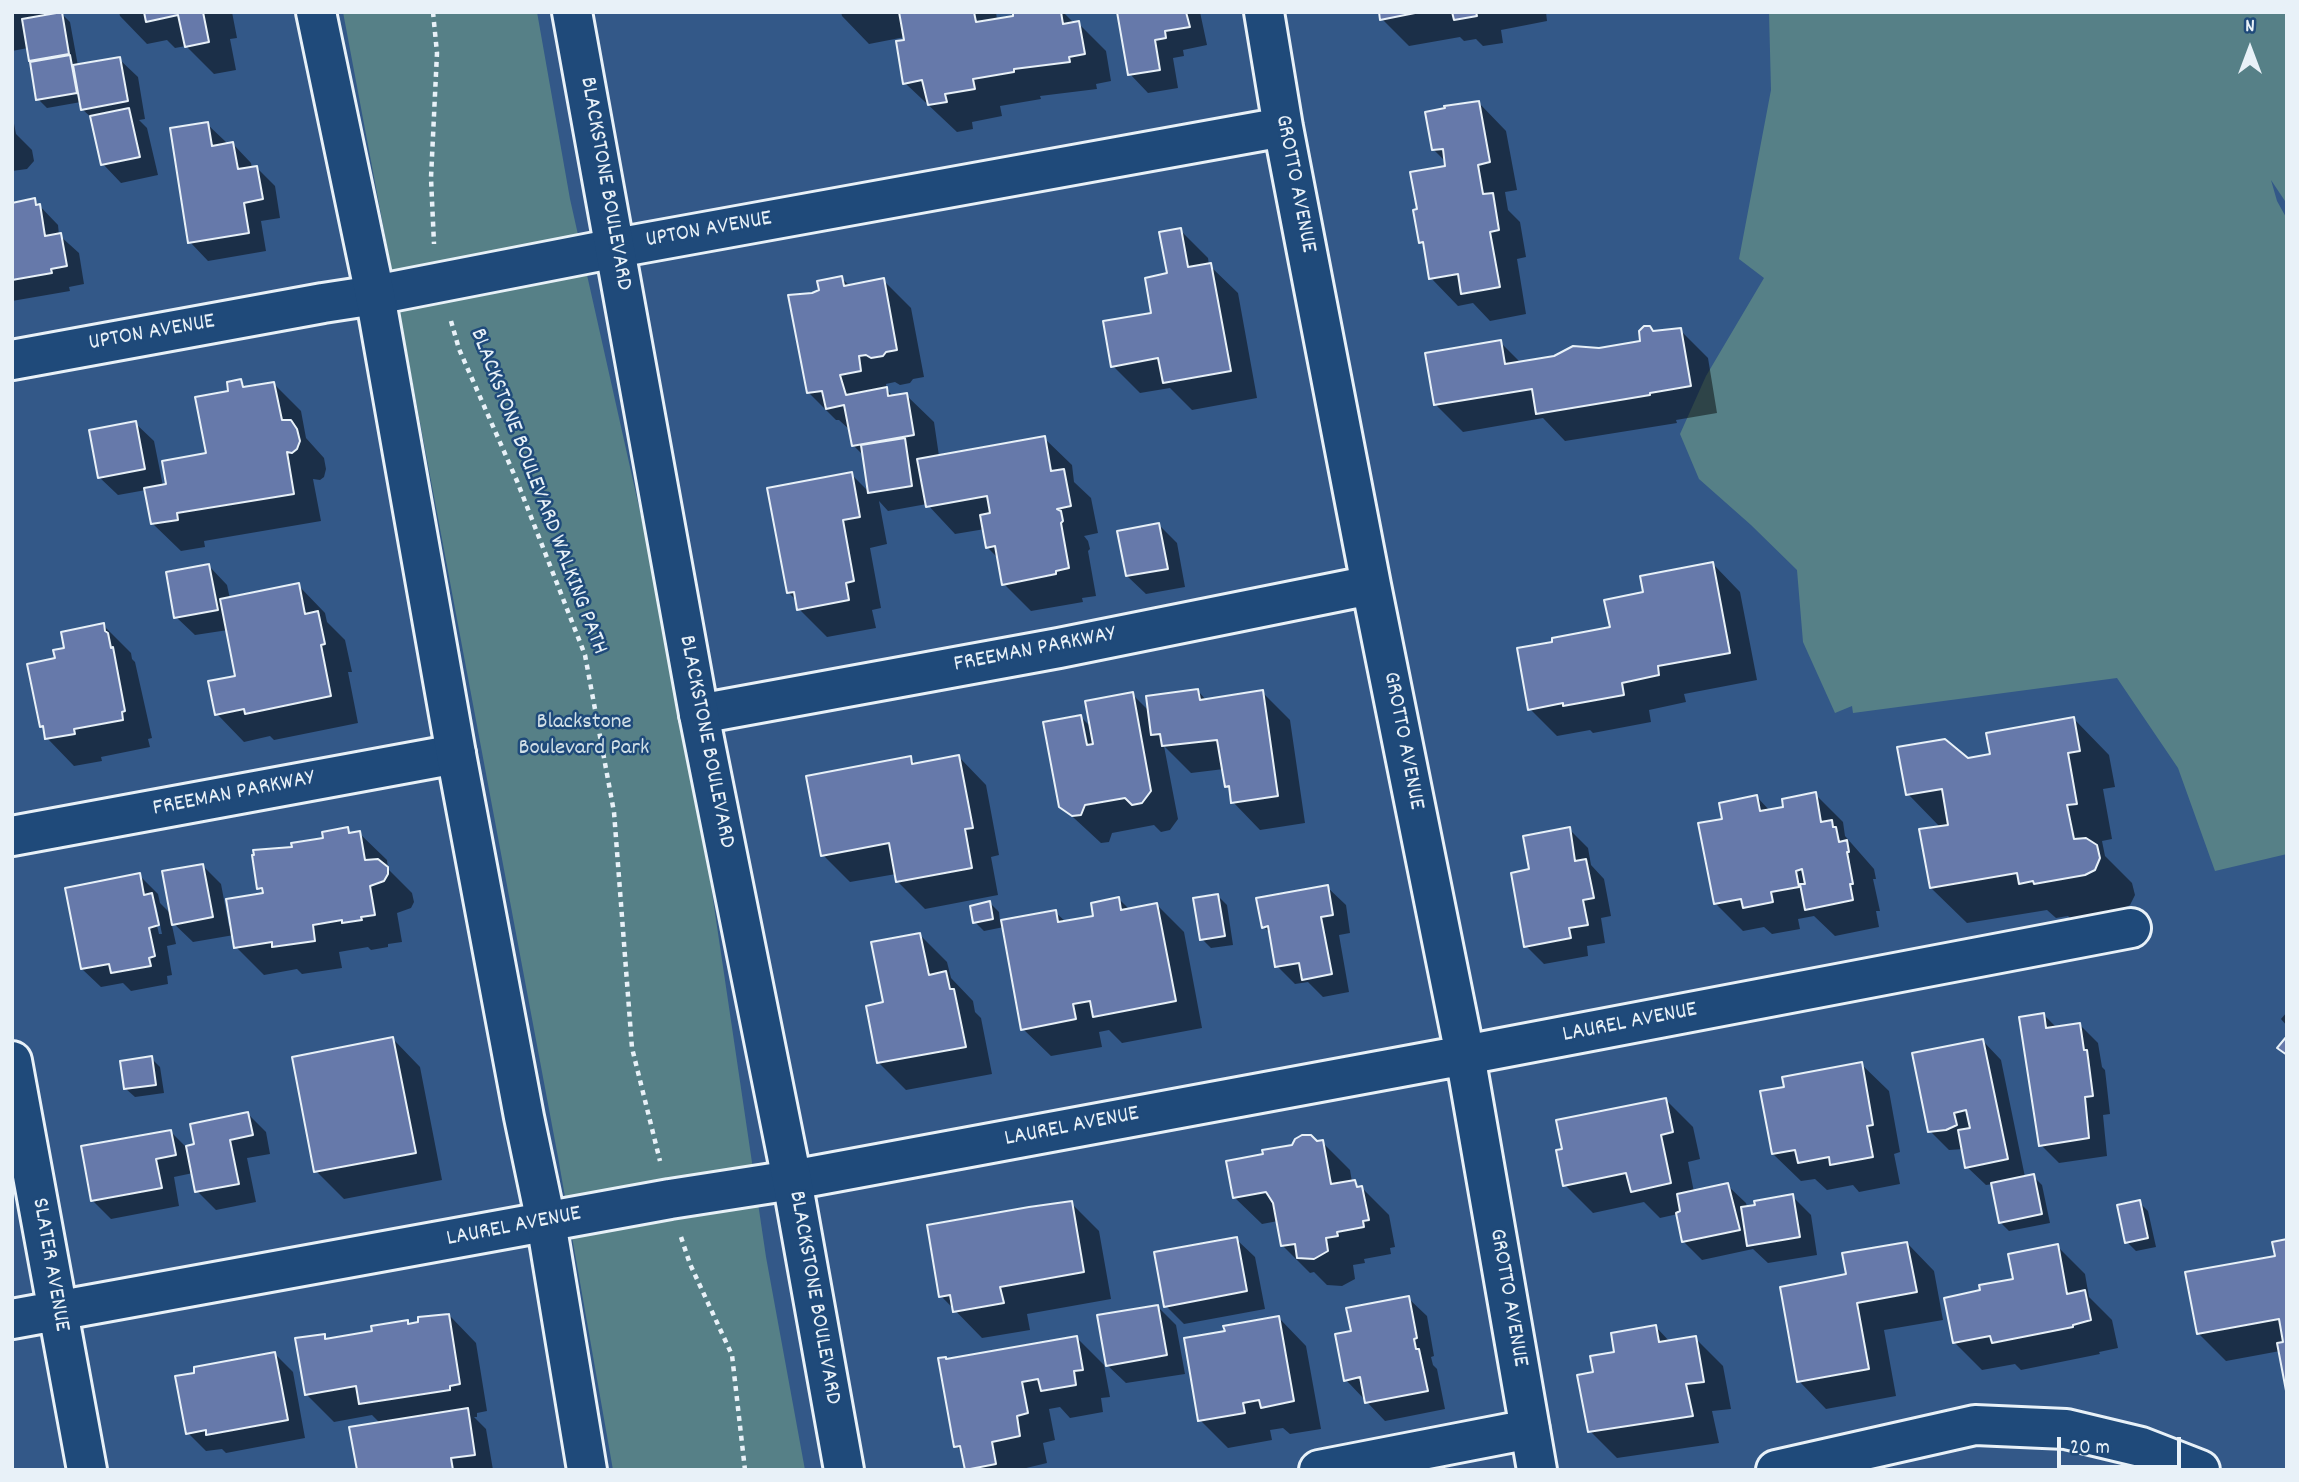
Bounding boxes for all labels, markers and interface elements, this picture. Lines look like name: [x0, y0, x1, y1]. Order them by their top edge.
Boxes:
north arrow: [2215, 14, 2285, 84]
text: N: [2245, 14, 2255, 41]
street label: BLACKSTONE BOULEVARD: [572, 75, 636, 293]
street label: GROTTO AVENUE: [1267, 113, 1321, 255]
street label: UPTON AVENUE: [644, 206, 774, 256]
street label: UPTON AVENUE: [87, 309, 217, 359]
street label: BLACKSTONE BOULEVARD WALKING PATH: [462, 325, 612, 659]
street label: FREEMAN PARKWAY: [952, 622, 1118, 680]
street label: BLACKSTONE BOULEVARD: [671, 633, 739, 851]
street label: GROTTO AVENUE: [1375, 670, 1429, 812]
park label: Blackstone Boulevard Park: [519, 710, 649, 764]
street label: FREEMAN PARKWAY: [151, 766, 317, 824]
street label: LAUREL AVENUE: [1560, 997, 1700, 1051]
street label: LAUREL AVENUE: [1002, 1101, 1142, 1155]
street label: BLACKSTONE BOULEVARD: [781, 1189, 845, 1407]
street label: SLATER AVENUE: [24, 1196, 74, 1334]
street label: LAUREL AVENUE: [444, 1201, 584, 1255]
street label: GROTTO AVENUE: [1481, 1227, 1533, 1369]
scale bar: [2061, 1422, 2185, 1466]
text: 20 m: [2070, 1434, 2110, 1464]

